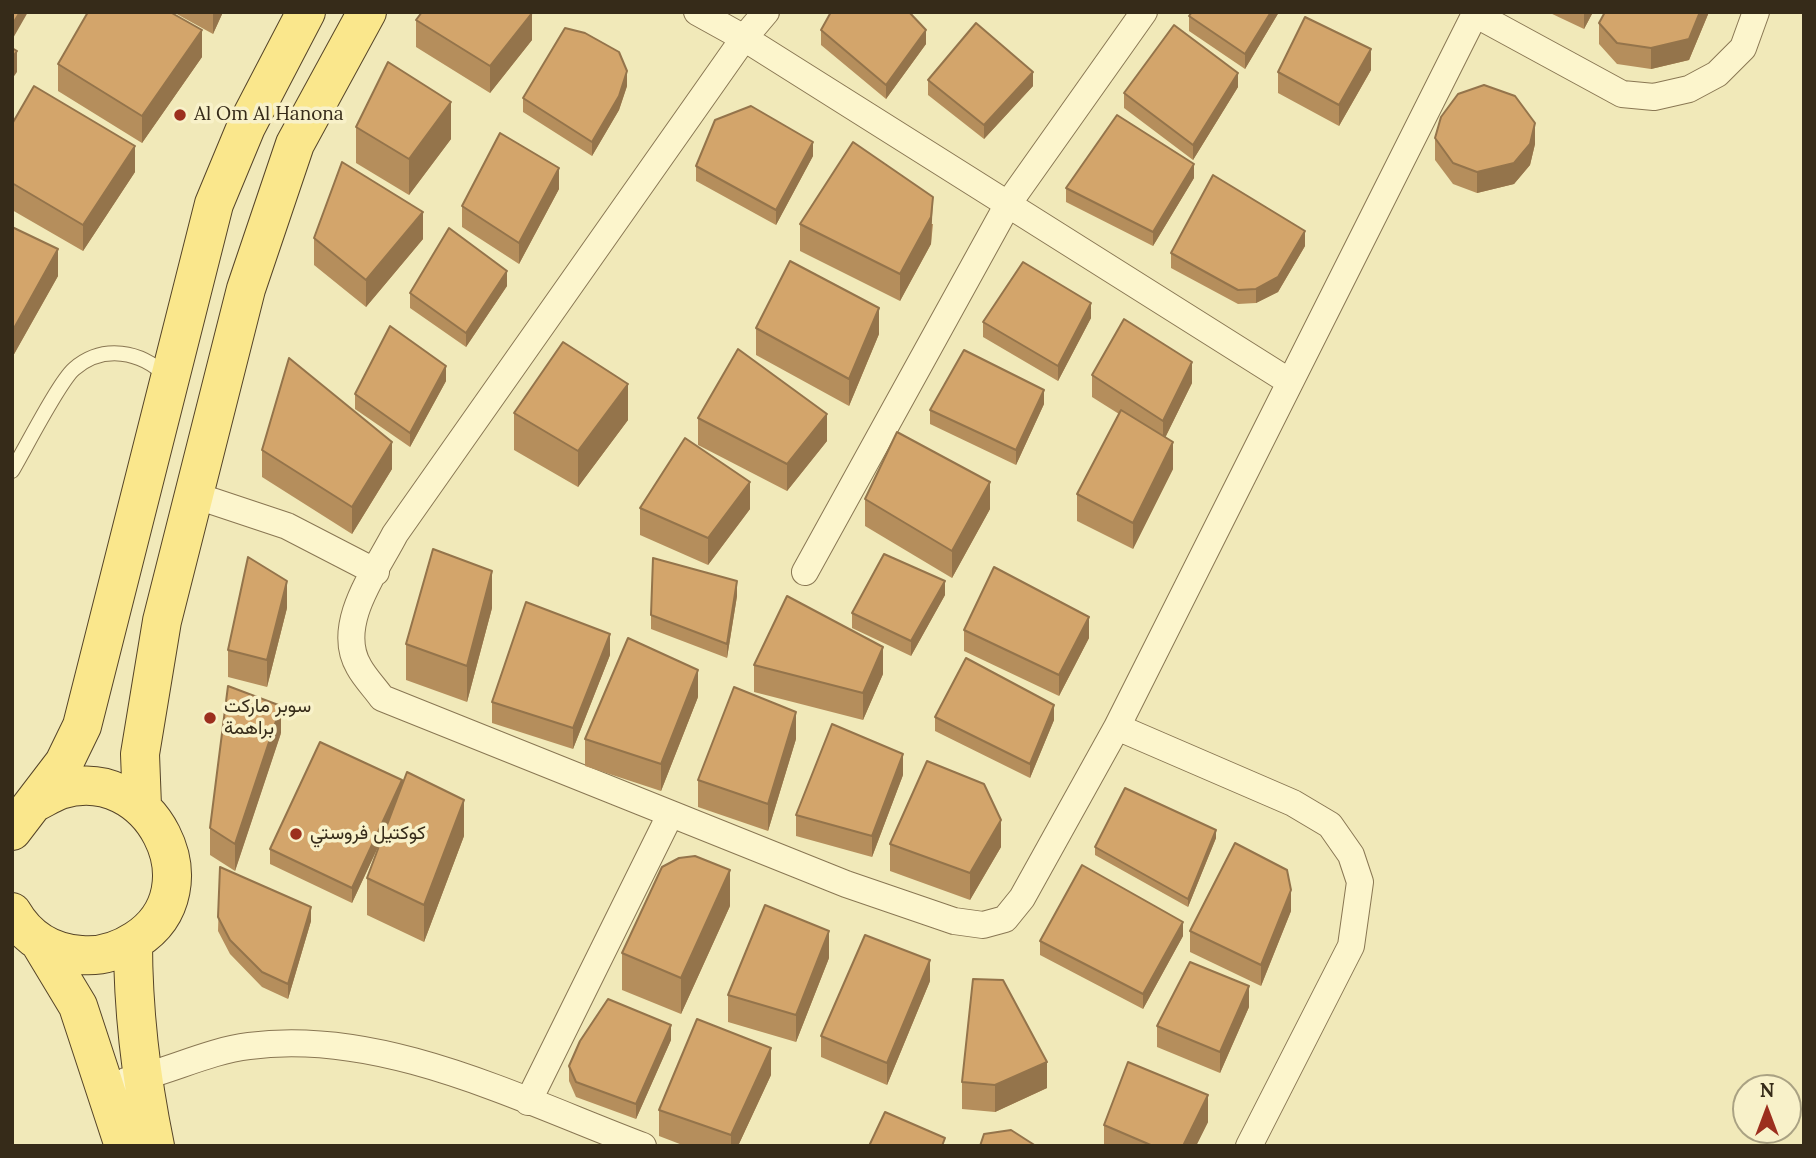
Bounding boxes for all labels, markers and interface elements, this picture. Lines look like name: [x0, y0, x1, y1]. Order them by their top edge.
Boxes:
place label: Al Om Al Hanona: [194, 104, 344, 126]
marker: Al Om Al Hanona: [172, 107, 188, 123]
place label: سوبر ماركت براهمة: [224, 696, 311, 740]
marker: سوبر ماركت براهمة: [202, 710, 218, 726]
place label: كوكتيل فروستي: [310, 823, 426, 845]
marker: كوكتيل فروستي: [288, 826, 304, 842]
north arrow: [1732, 1074, 1802, 1144]
text: N: [1760, 1078, 1774, 1102]

